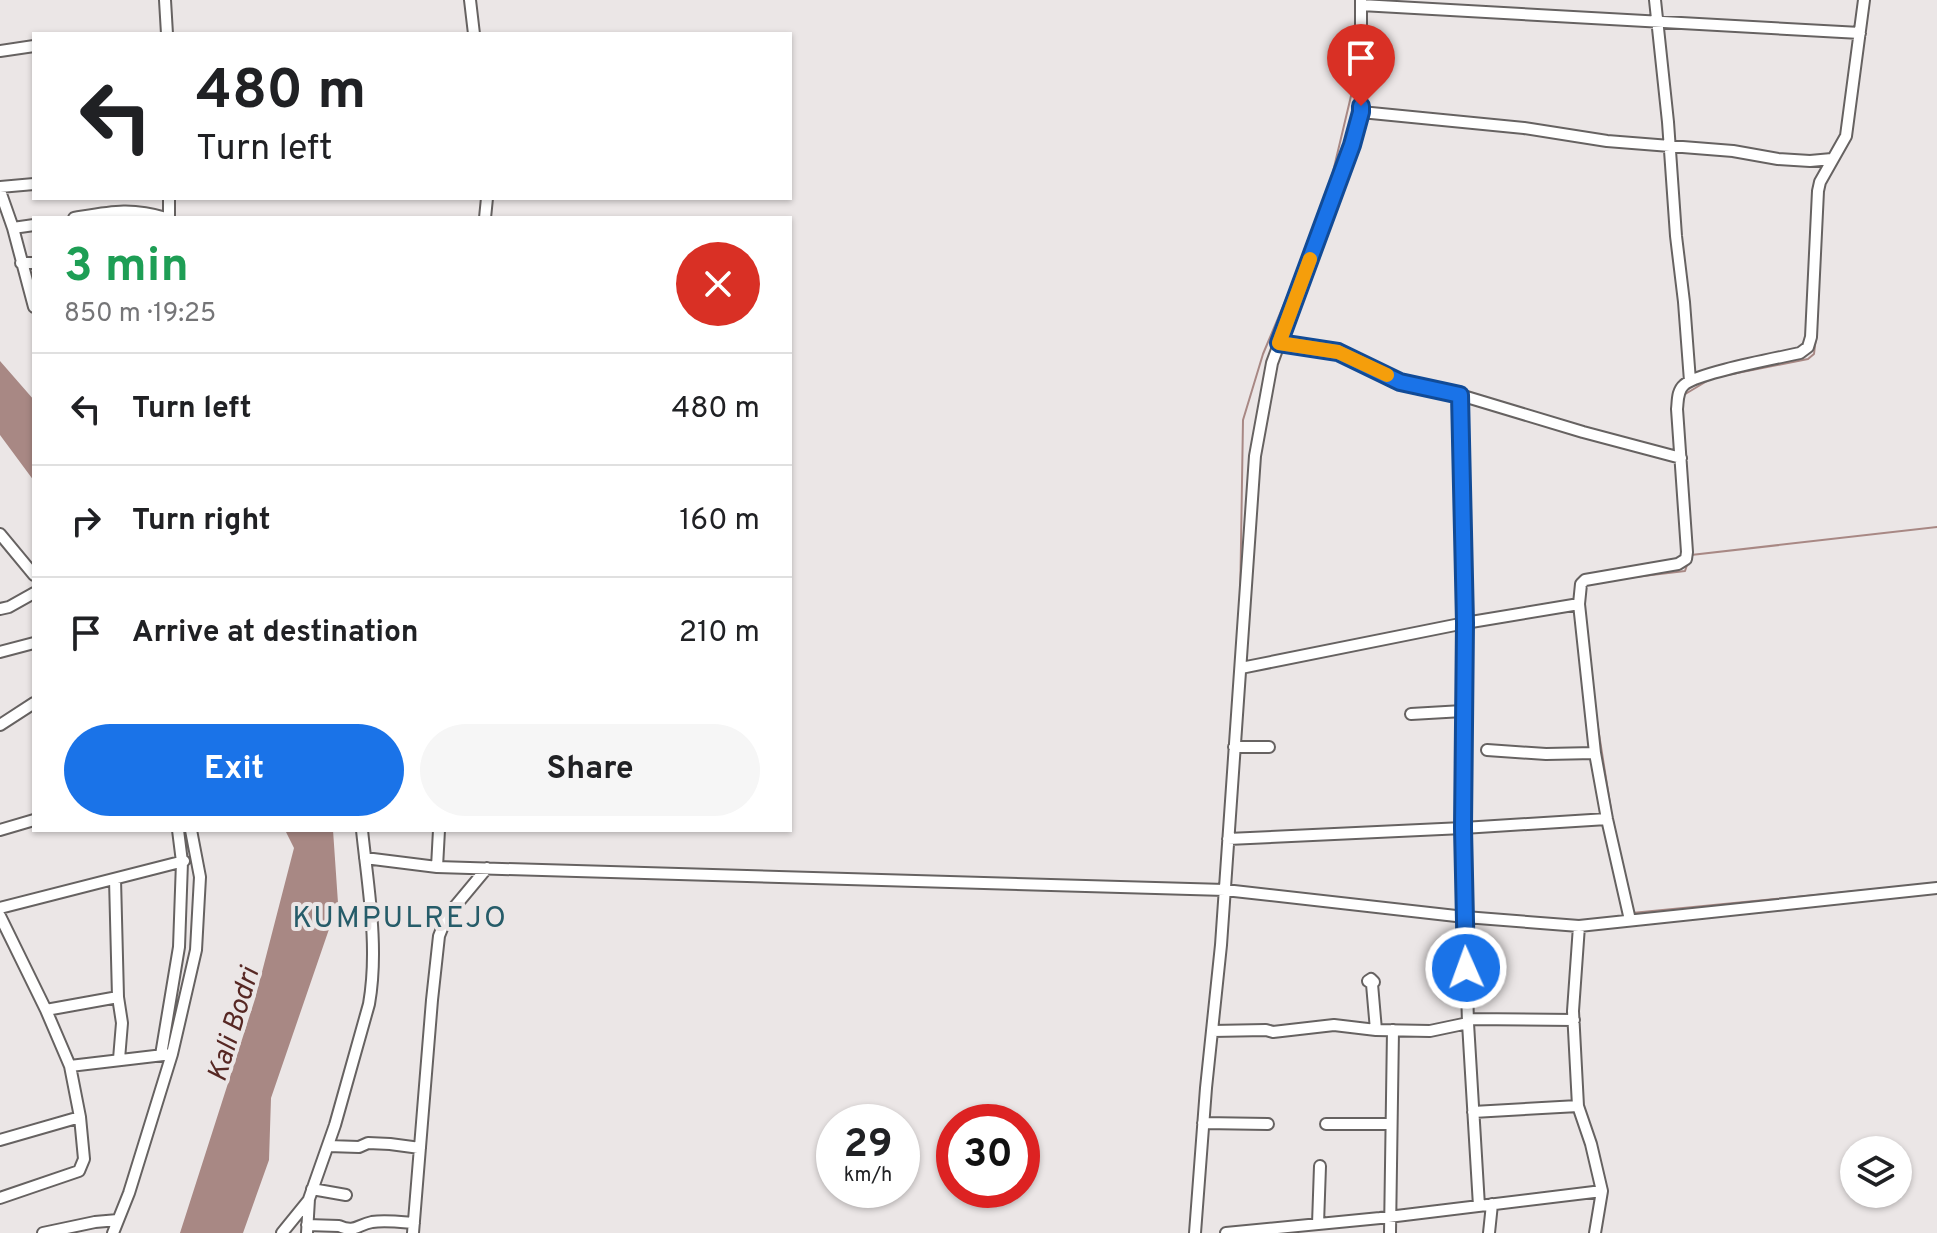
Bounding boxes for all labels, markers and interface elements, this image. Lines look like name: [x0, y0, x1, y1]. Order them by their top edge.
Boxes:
pin: [1327, 24, 1395, 106]
icon: arrive: [1339, 36, 1383, 80]
text: 480 m: [196, 58, 366, 128]
icon: left: [64, 64, 168, 168]
text: Turn left: [196, 127, 333, 173]
text: 3 min: [64, 238, 189, 298]
button: close: [676, 242, 760, 326]
text: 850 m · 19:25: [64, 298, 216, 331]
icon: left: [64, 387, 108, 431]
text: Turn left: [132, 391, 252, 428]
text: 480 m: [672, 391, 760, 428]
icon: right: [64, 499, 108, 543]
text: Turn right: [132, 503, 270, 540]
text: 160 m: [679, 503, 760, 540]
icon: arrive: [64, 611, 108, 655]
text: Arrive at destination: [132, 615, 418, 652]
text: 210 m: [679, 615, 760, 652]
button: Exit: [64, 724, 404, 816]
button: Share: [420, 724, 760, 816]
district label: KUMPULREJO: [292, 901, 508, 938]
position arrow: [1424, 926, 1508, 1010]
water label: Kali Bodri: [201, 962, 270, 1086]
speed limit sign: 30: [936, 1104, 1040, 1208]
text: 29: [843, 1121, 893, 1171]
map controls: [1840, 1136, 1912, 1208]
button: layers: [1840, 1136, 1912, 1208]
text: km/h: [844, 1163, 892, 1189]

